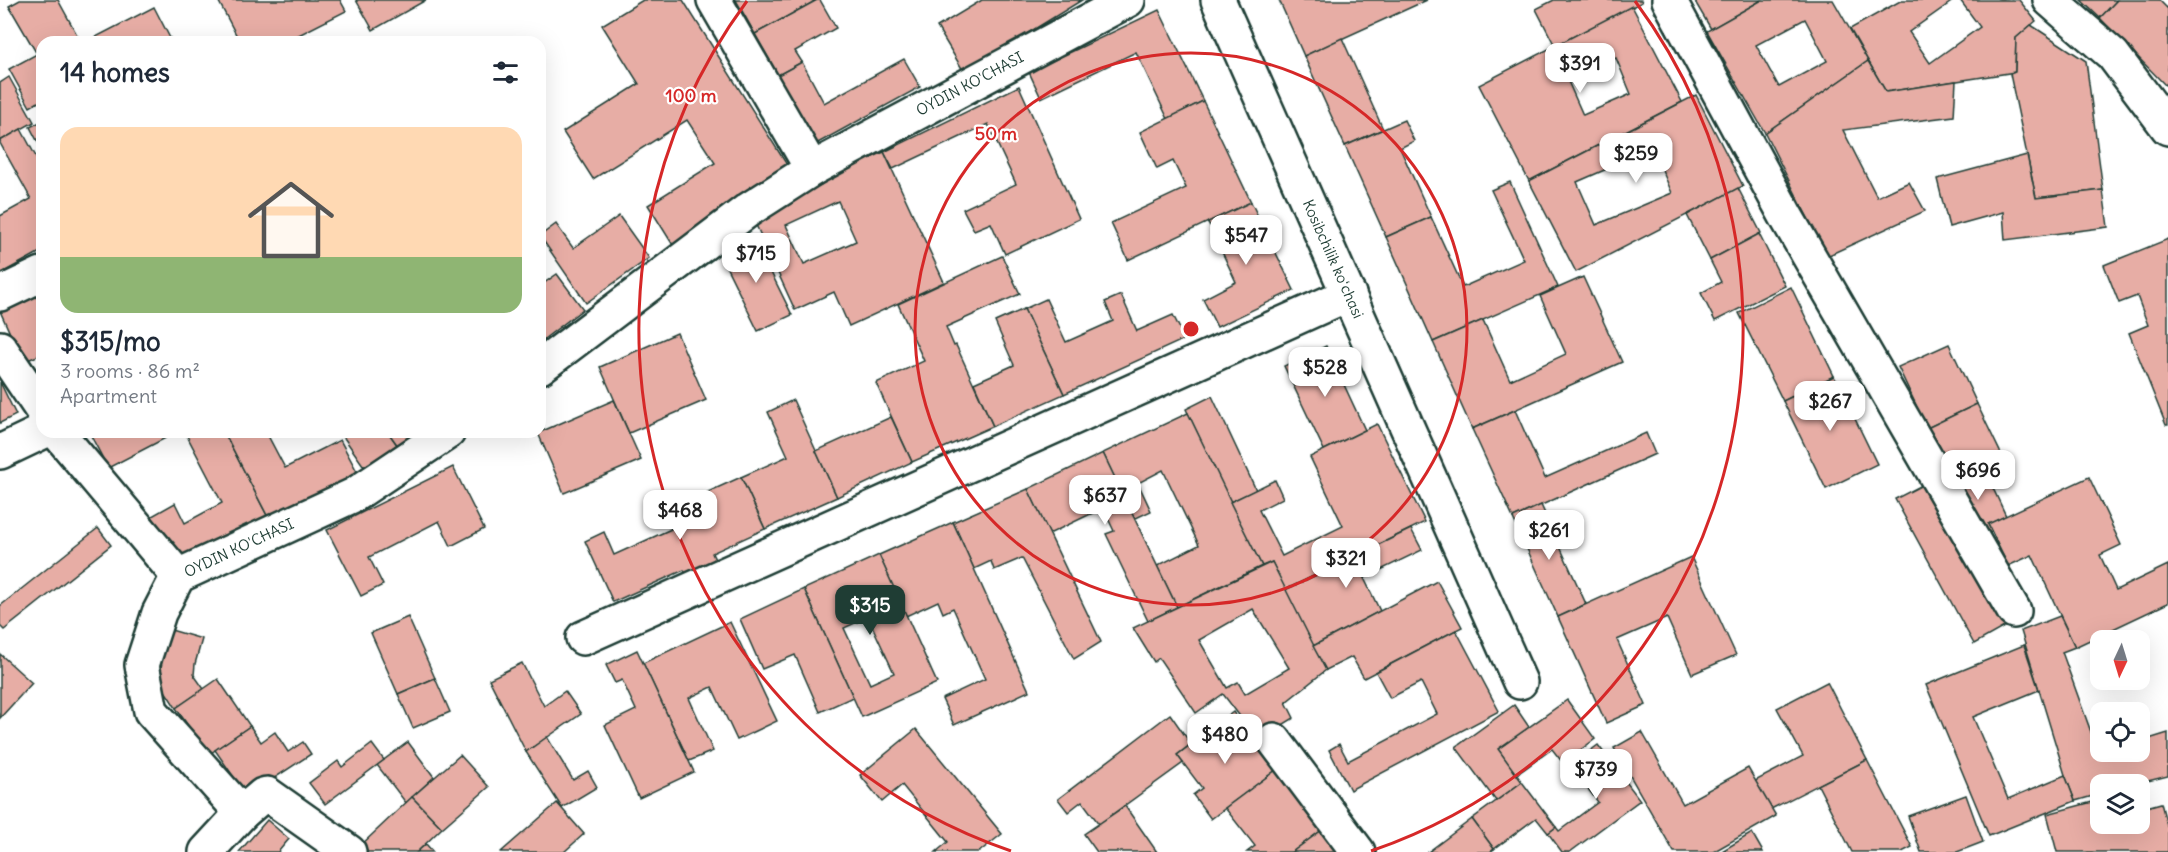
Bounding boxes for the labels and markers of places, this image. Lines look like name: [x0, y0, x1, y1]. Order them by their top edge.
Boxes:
pin: $391: [1544, 43, 1616, 94]
pin: $259: [1600, 133, 1672, 184]
pin: $547: [1210, 215, 1282, 266]
pin: $715: [720, 233, 792, 284]
centre of rings: [1181, 319, 1201, 339]
pin: $528: [1289, 347, 1361, 398]
pin: $267: [1794, 381, 1866, 432]
pin: $696: [1942, 450, 2014, 501]
pin: $637: [1069, 475, 1141, 526]
pin: $468: [644, 490, 716, 541]
pin: $261: [1513, 510, 1585, 561]
pin: $321: [1310, 538, 1382, 589]
pin: $315: [834, 585, 906, 636]
pin: $480: [1189, 714, 1261, 765]
pin: $739: [1560, 749, 1632, 800]

